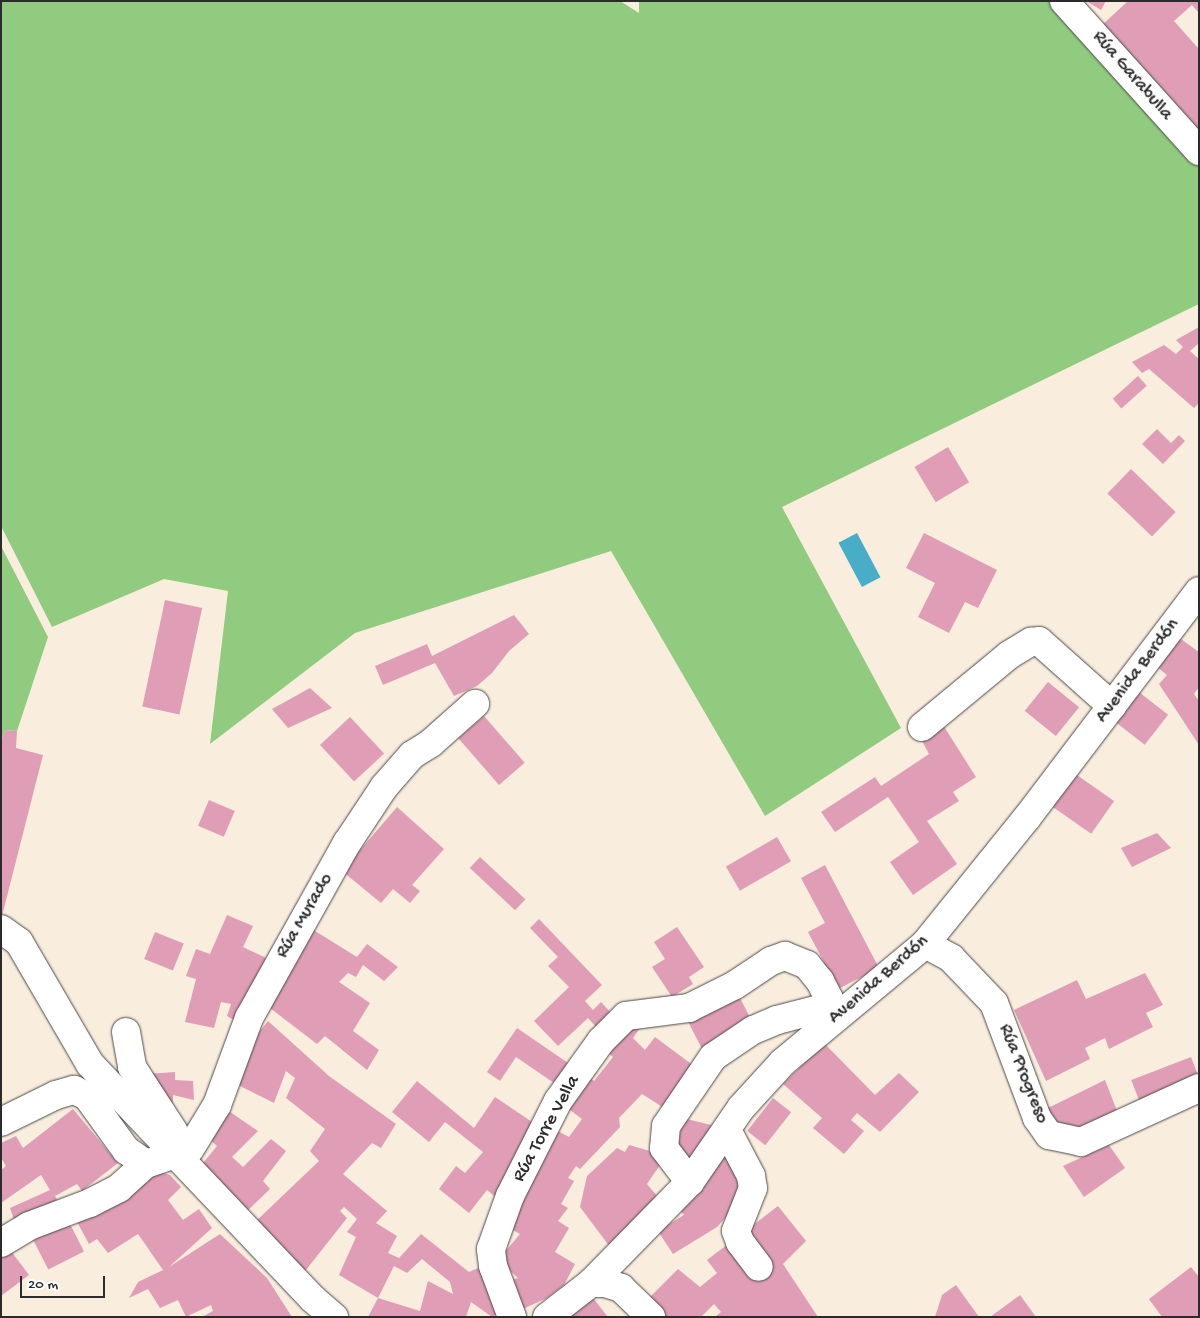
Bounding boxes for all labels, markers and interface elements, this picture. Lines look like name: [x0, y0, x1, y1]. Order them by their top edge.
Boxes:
street label: Rúa Garabulla: [1087, 26, 1177, 126]
street label: Avenida Berdón: [1091, 614, 1185, 728]
street label: Rúa Murado: [272, 869, 338, 963]
street label: Avenida Berdón: [824, 930, 934, 1030]
street label: Rúa Progreso: [993, 1021, 1053, 1127]
street label: Rúa Torre Vella: [508, 1072, 586, 1186]
scale bar: [22, 1266, 108, 1298]
text: 20 m: [28, 1276, 58, 1294]

